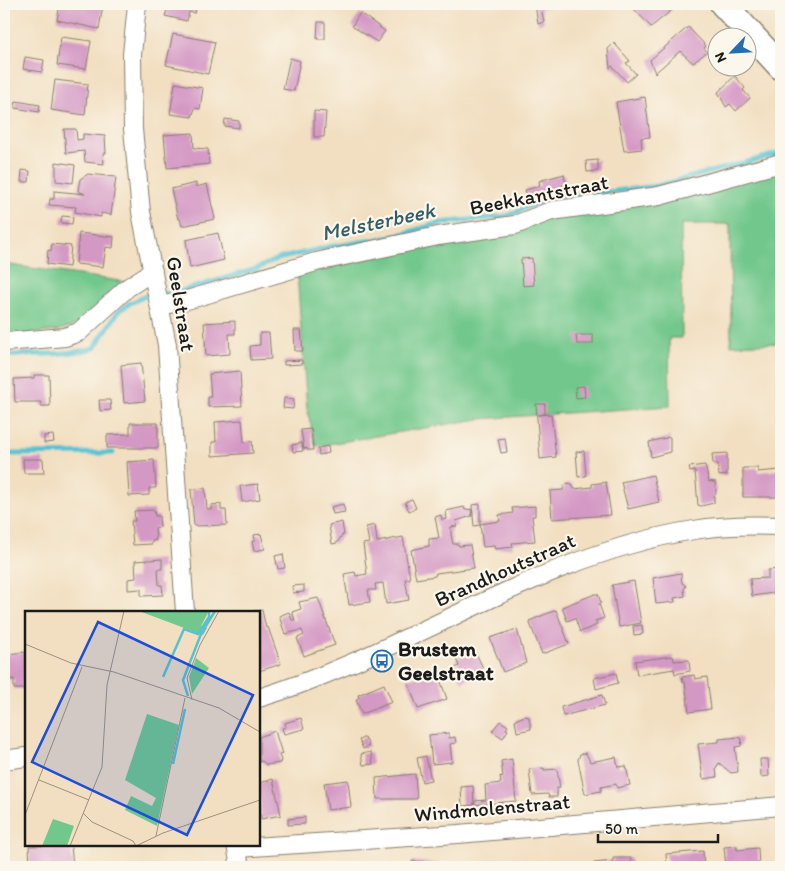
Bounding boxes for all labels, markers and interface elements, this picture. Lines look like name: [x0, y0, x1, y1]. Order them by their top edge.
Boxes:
north arrow: [708, 28, 758, 78]
text: N: [711, 49, 730, 65]
street label: Beekkantstraat: [468, 169, 610, 220]
water label: Melsterbeek: [319, 196, 439, 247]
street label: Geelstraat: [162, 255, 201, 353]
street label: Brandhoutstraat: [431, 527, 579, 612]
inset map: [25, 611, 260, 846]
place label: Brustem Geelstraat: [398, 636, 494, 685]
bus stop icon: Brustem Geelstraat: [370, 649, 394, 673]
street label: Windmolenstraat: [413, 788, 571, 827]
scale bar: [598, 811, 718, 843]
text: 50 m: [605, 820, 638, 838]

